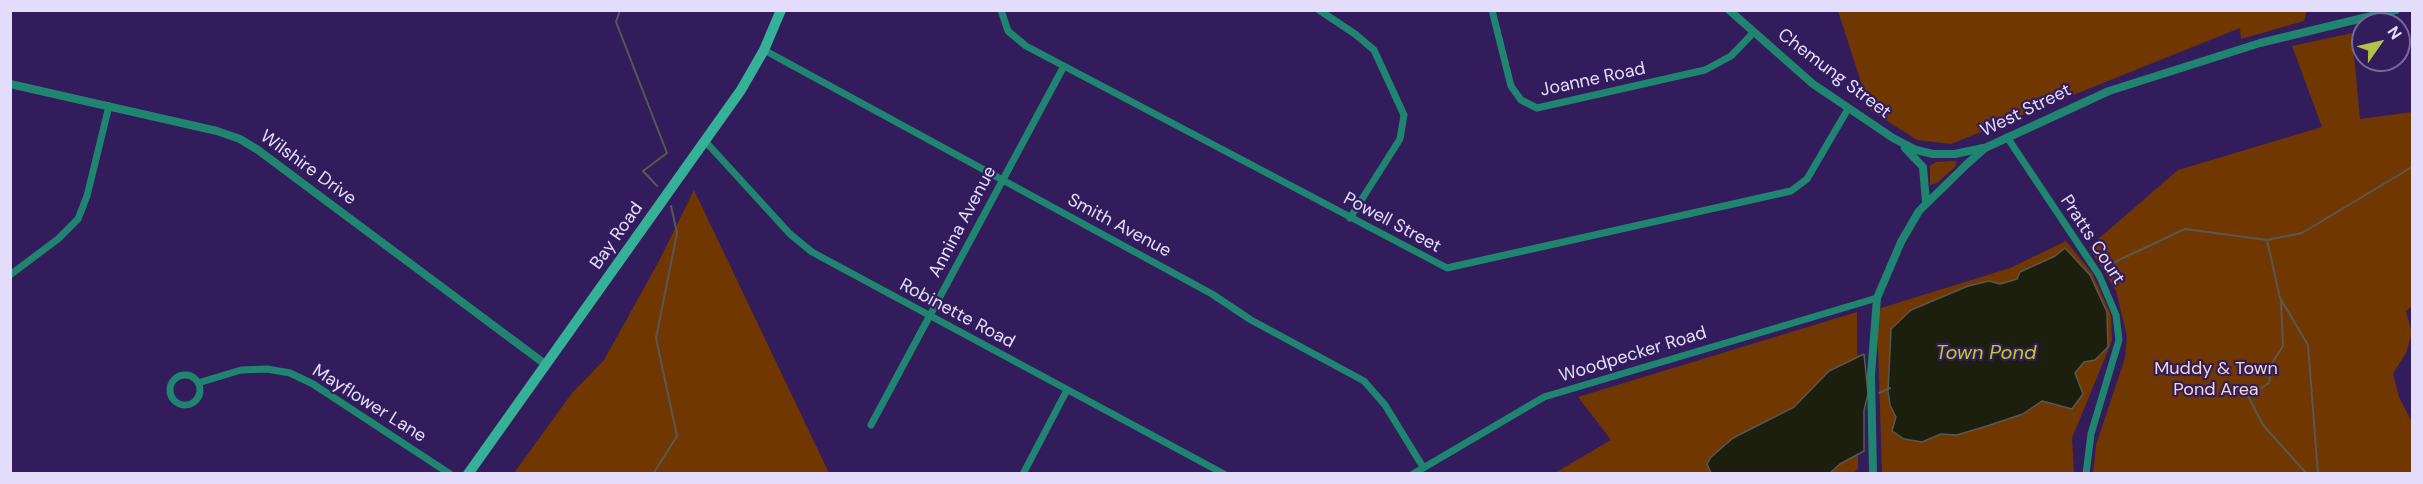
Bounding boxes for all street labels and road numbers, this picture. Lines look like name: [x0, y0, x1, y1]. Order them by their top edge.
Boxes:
street label: Chemung Street: [1773, 24, 1895, 124]
street label: Joanne Road: [1538, 58, 1648, 102]
street label: West Street: [1977, 80, 2075, 142]
street label: Wilshire Drive: [256, 126, 360, 210]
street label: Annina Avenue: [925, 163, 1001, 281]
street label: Powell Street: [1339, 188, 1445, 258]
street label: Smith Avenue: [1064, 190, 1174, 262]
street label: Pratts Court: [2055, 191, 2129, 289]
street label: Bay Road: [586, 198, 648, 274]
street label: Robinette Road: [896, 275, 1018, 353]
street label: Woodpecker Road: [1557, 322, 1709, 388]
street label: Mayflower Lane: [308, 360, 430, 448]

